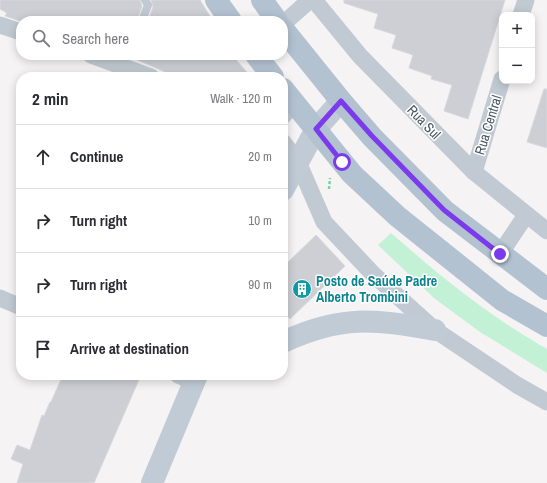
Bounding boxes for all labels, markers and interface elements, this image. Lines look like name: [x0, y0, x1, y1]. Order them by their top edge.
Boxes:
map controls: [499, 12, 535, 84]
button: +: [499, 12, 535, 48]
search box: [16, 16, 288, 60]
icon: search: [30, 27, 52, 49]
text: Search here: [62, 28, 129, 49]
button: −: [499, 48, 535, 84]
text: 2 min: [32, 87, 68, 110]
text: Walk · 120 m: [210, 90, 272, 107]
street label: Rua Central: [470, 93, 506, 157]
street label: Rua Sul: [403, 101, 445, 143]
icon: ahead: [32, 146, 54, 168]
text: Continue: [70, 146, 123, 167]
text: 20 m: [248, 148, 272, 165]
route start: [333, 153, 351, 171]
icon: right: [32, 210, 54, 232]
text: Turn right: [70, 210, 127, 231]
text: 10 m: [248, 212, 272, 229]
route end: [491, 245, 509, 263]
place label: Posto de Saúde Padre Alberto Trombini: [316, 272, 437, 306]
icon: right: [32, 274, 54, 296]
text: Turn right: [70, 274, 127, 295]
text: 90 m: [248, 276, 272, 293]
building icon: Posto de Saúde Padre Alberto Trombini: [291, 278, 313, 300]
icon: arrive: [32, 338, 54, 360]
text: Arrive at destination: [70, 338, 189, 359]

